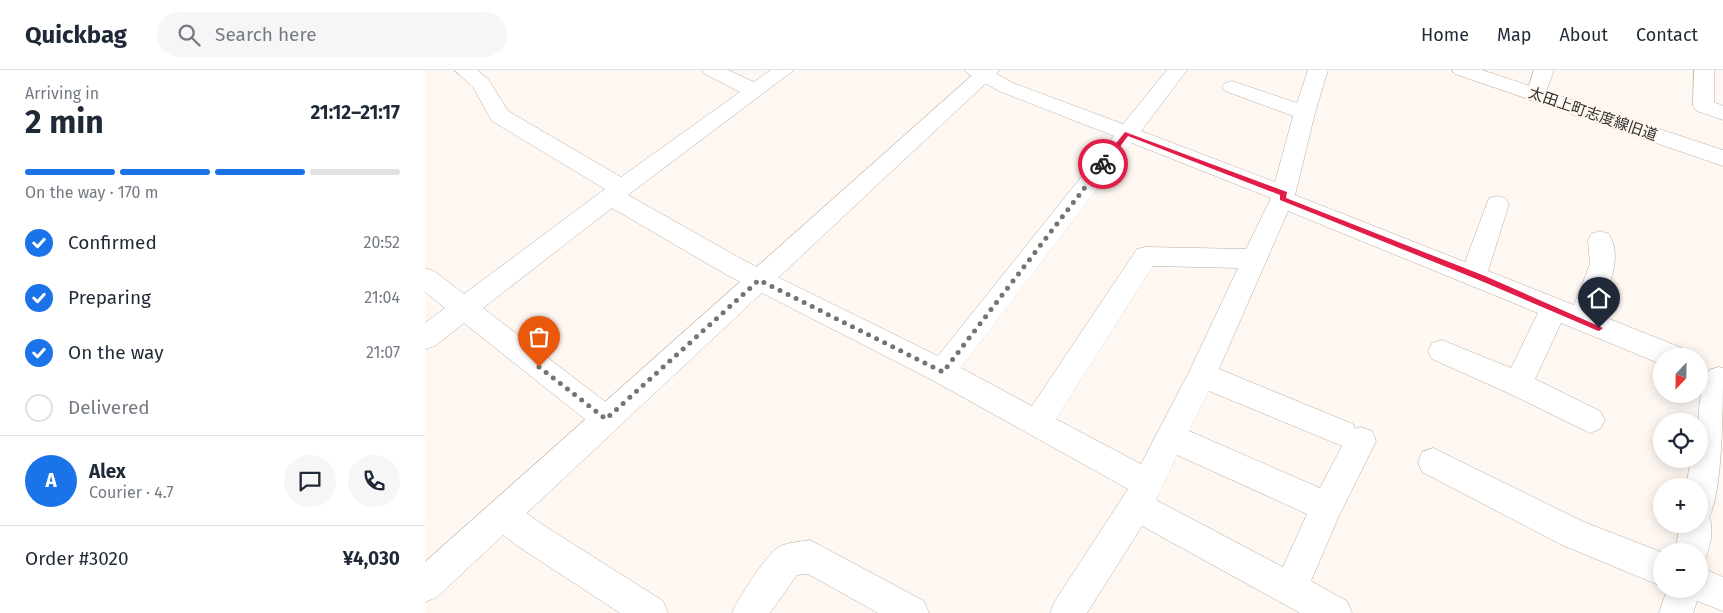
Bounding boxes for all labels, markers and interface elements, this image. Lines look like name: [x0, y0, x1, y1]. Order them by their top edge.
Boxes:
search box: [157, 12, 507, 57]
text: Quickbag: [25, 21, 127, 49]
icon: search: [175, 21, 203, 49]
text: Search here: [215, 23, 317, 46]
text: Home: [1421, 24, 1469, 46]
text: Map: [1497, 24, 1531, 46]
text: About: [1559, 24, 1608, 46]
text: Contact: [1636, 24, 1698, 46]
text: Arriving in: [25, 84, 99, 103]
street label: 太田上町志度線旧道: [1526, 84, 1660, 144]
text: 21:12–21:17: [310, 101, 400, 124]
text: 2 min: [25, 103, 104, 141]
courier: [1078, 139, 1128, 189]
icon: bike: [1089, 150, 1117, 178]
text: On the way · 170 m: [25, 183, 158, 202]
icon: check: [25, 229, 53, 257]
text: Confirmed: [68, 231, 157, 254]
text: 20:52: [364, 233, 400, 252]
pin: [1578, 277, 1620, 328]
icon: check: [25, 284, 53, 312]
icon: home: [1585, 284, 1613, 312]
text: Preparing: [68, 286, 151, 309]
text: 21:04: [364, 288, 400, 307]
pin: [518, 316, 560, 367]
icon: bag: [525, 323, 553, 351]
icon: check: [25, 339, 53, 367]
text: On the way: [68, 341, 164, 364]
text: 21:07: [366, 343, 400, 362]
north arrow: [1653, 348, 1707, 402]
map controls: [1653, 348, 1708, 598]
text: Delivered: [68, 396, 150, 419]
button: locate: [1653, 413, 1708, 468]
button: chat: [284, 455, 336, 507]
button: phone: [348, 455, 400, 507]
text: Alex: [89, 460, 126, 483]
text: A: [45, 469, 57, 492]
button: +: [1653, 478, 1708, 533]
text: Courier · 4.7: [89, 483, 174, 502]
button: −: [1653, 543, 1708, 598]
text: Order #3020: [25, 547, 129, 570]
text: ¥4,030: [343, 547, 400, 570]

